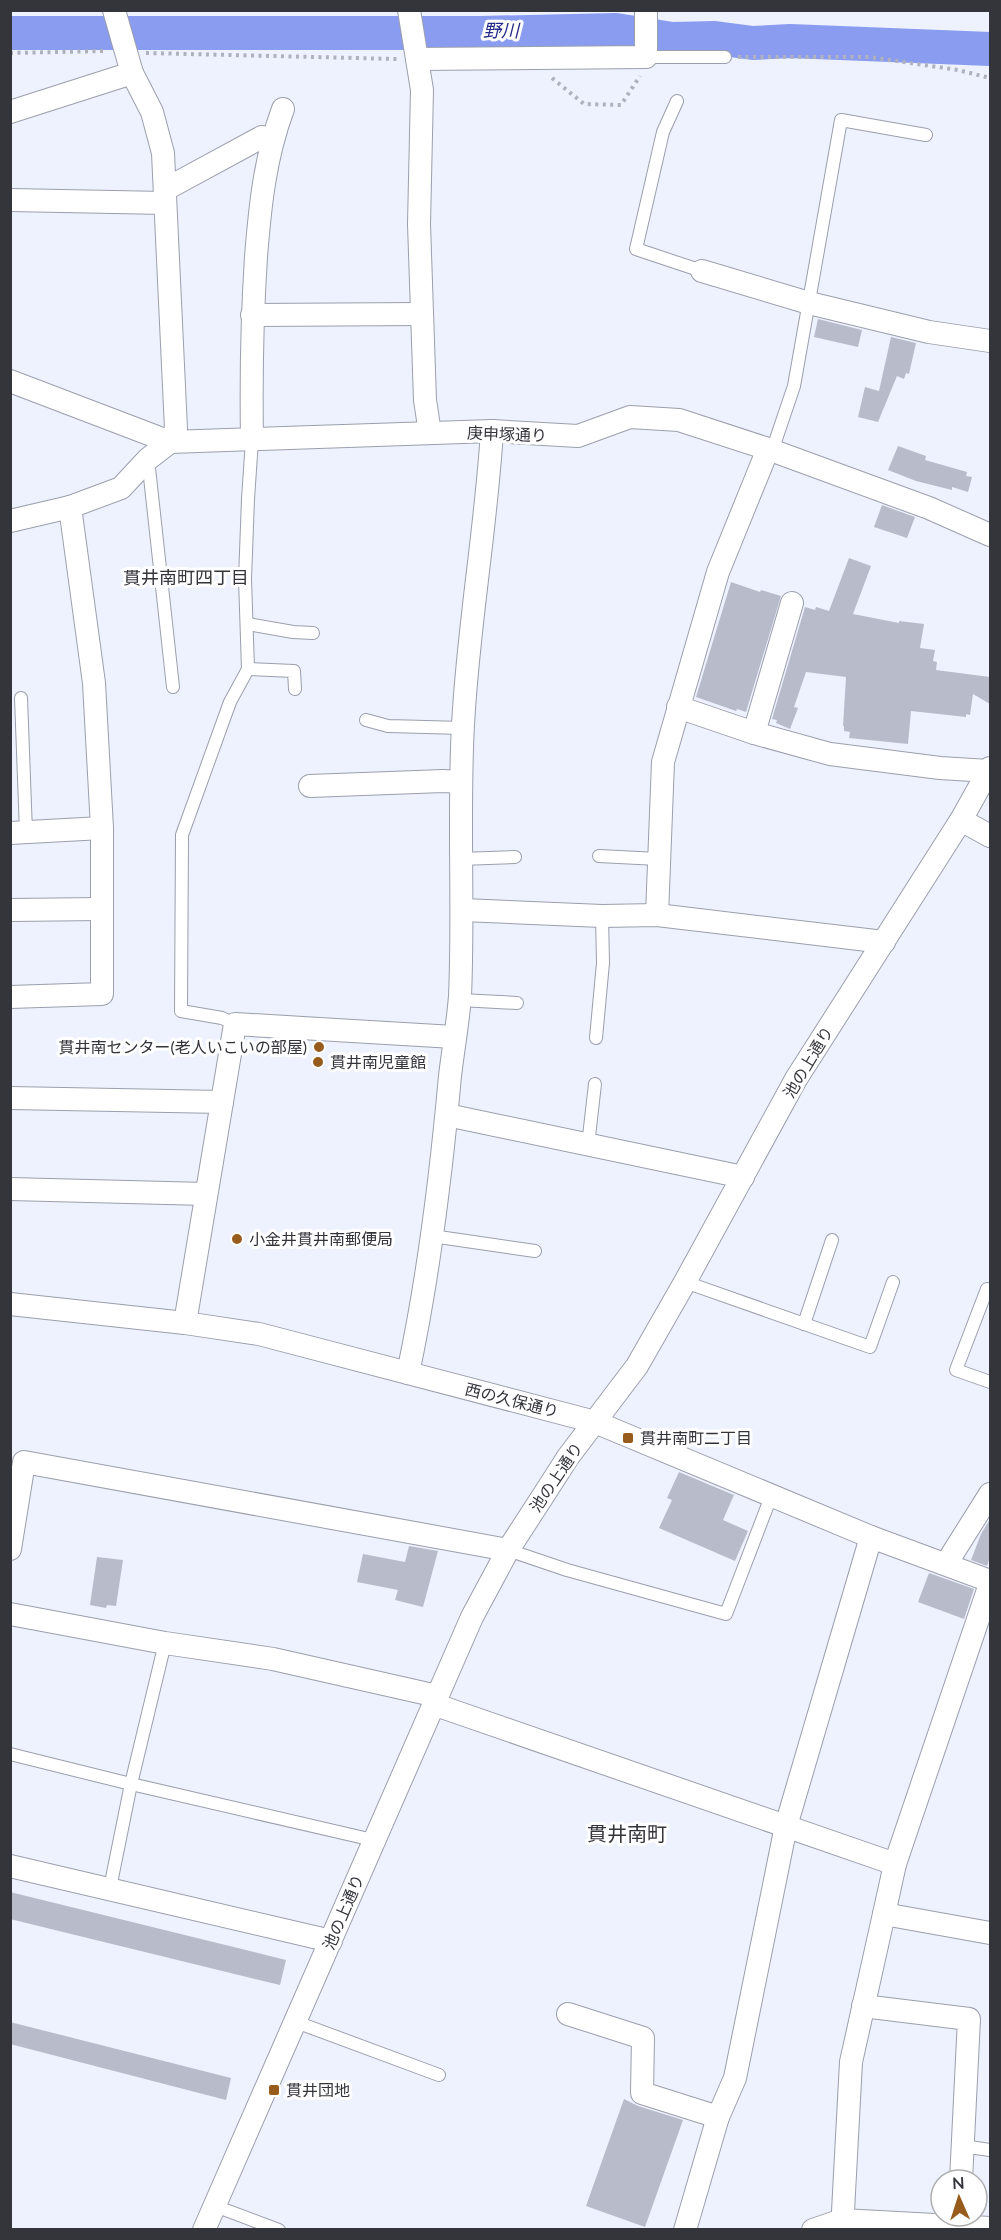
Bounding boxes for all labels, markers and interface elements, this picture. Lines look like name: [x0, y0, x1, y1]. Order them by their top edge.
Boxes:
water label: 野川: [483, 19, 521, 41]
street label: 庚申塚通り: [467, 423, 547, 444]
district label: 貫井南町四丁目: [123, 566, 249, 588]
street label: 池の上通り: [779, 1023, 836, 1101]
place label: 貫井南センター(老人いこいの部屋): [58, 1037, 307, 1056]
marker: 貫井南センター(老人いこいの部屋): [312, 1040, 326, 1054]
place label: 貫井南児童館: [330, 1052, 426, 1071]
marker: 貫井南児童館: [311, 1055, 325, 1069]
place label: 小金井貫井南郵便局: [249, 1229, 393, 1248]
marker: 小金井貫井南郵便局: [230, 1232, 244, 1246]
street label: 西の久保通り: [463, 1379, 561, 1420]
place label: 貫井南町二丁目: [640, 1428, 752, 1447]
marker: 貫井南町二丁目: [621, 1431, 635, 1445]
street label: 池の上通り: [525, 1438, 586, 1515]
district label: 貫井南町: [587, 1821, 667, 1845]
street label: 池の上通り: [318, 1871, 367, 1952]
place label: 貫井団地: [286, 2080, 350, 2099]
marker: 貫井団地: [267, 2083, 281, 2097]
north arrow: [929, 2168, 989, 2228]
text: N: [952, 2173, 965, 2192]

